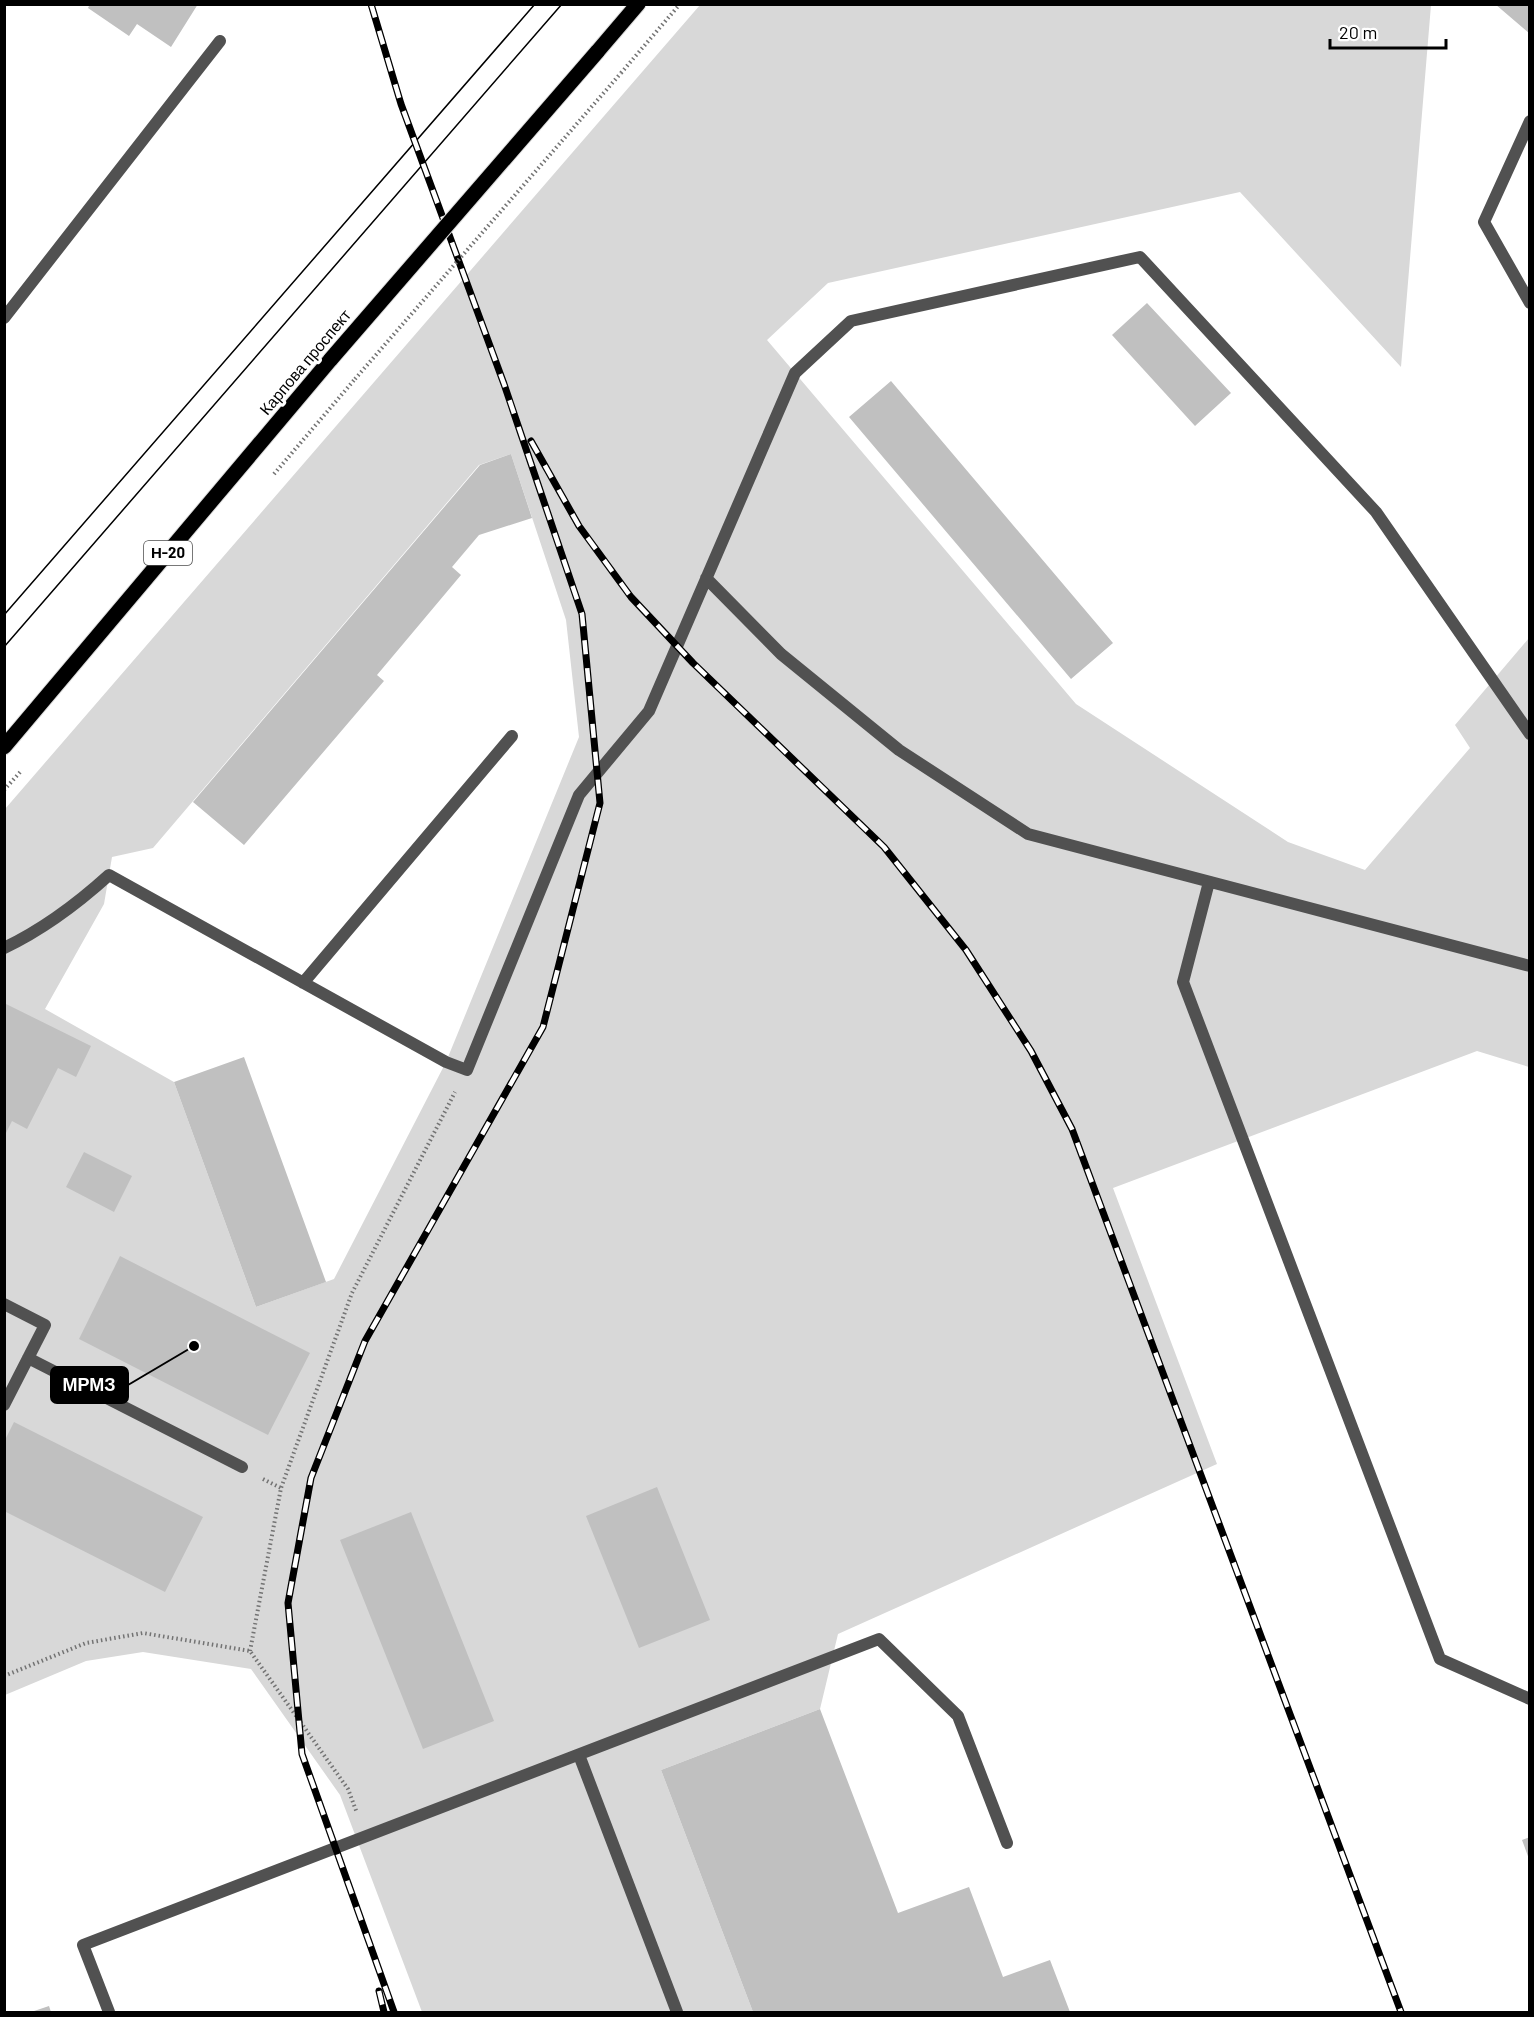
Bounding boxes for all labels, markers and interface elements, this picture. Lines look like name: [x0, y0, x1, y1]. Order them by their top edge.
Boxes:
scale bar: [1330, 12, 1446, 50]
text: 20 m: [1339, 21, 1377, 43]
street label: Карпова проспект: [255, 305, 355, 418]
road number: Н-20: [144, 541, 192, 565]
callout: МРМЗ: [51, 1367, 128, 1403]
text: МРМЗ: [62, 1373, 116, 1395]

